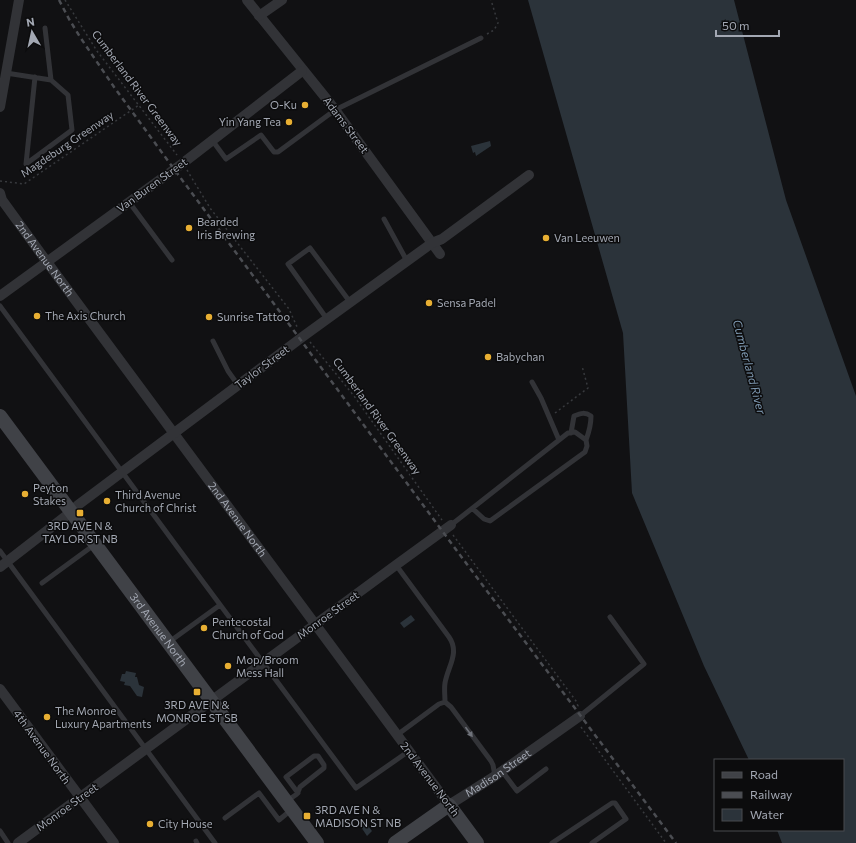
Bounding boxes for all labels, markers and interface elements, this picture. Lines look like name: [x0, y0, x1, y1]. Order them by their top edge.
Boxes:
north arrow: [12, 12, 52, 52]
scale bar: [716, 12, 779, 38]
text: N: [25, 15, 35, 29]
text: 50 m: [722, 18, 750, 32]
street label: Cumberland River Greenway: [90, 27, 185, 148]
street label: Adams Street: [321, 94, 372, 156]
place label: O-Ku: [270, 98, 297, 111]
marker: O-Ku: [300, 100, 310, 110]
street label: Magdeburg Greenway: [18, 107, 116, 180]
place label: Yin Yang Tea: [219, 115, 281, 128]
marker: Yin Yang Tea: [284, 117, 294, 127]
street label: Van Buren Street: [114, 154, 190, 215]
place label: Bearded Iris Brewing: [197, 215, 255, 241]
street label: 2nd Avenue North: [13, 218, 77, 299]
marker: Bearded Iris Brewing: [184, 223, 194, 233]
place label: Van Leeuwen: [554, 231, 620, 244]
marker: Van Leeuwen: [541, 233, 551, 243]
place label: Sensa Padel: [437, 296, 496, 309]
marker: Sensa Padel: [424, 298, 434, 308]
place label: The Axis Church: [45, 309, 126, 322]
place label: Sunrise Tattoo: [217, 310, 290, 323]
marker: The Axis Church: [32, 311, 42, 321]
marker: Sunrise Tattoo: [204, 312, 214, 322]
water label: Cumberland River: [731, 318, 770, 417]
street label: Taylor Street: [232, 342, 292, 391]
place label: Babychan: [496, 350, 545, 363]
marker: Babychan: [483, 352, 493, 362]
street label: Cumberland River Greenway: [331, 355, 424, 477]
street label: 2nd Avenue North: [206, 479, 270, 559]
place label: Peyton Stakes: [33, 481, 68, 507]
place label: Third Avenue Church of Christ: [115, 488, 197, 514]
marker: Peyton Stakes: [20, 489, 30, 499]
marker: Third Avenue Church of Christ: [102, 496, 112, 506]
marker: 3RD AVE N & TAYLOR ST NB: [75, 508, 85, 518]
place label: 3RD AVE N & TAYLOR ST NB: [42, 519, 118, 545]
street label: Monroe Street: [294, 588, 362, 641]
street label: 3rd Avenue North: [128, 590, 190, 668]
place label: Pentecostal Church of God: [212, 615, 284, 641]
marker: Pentecostal Church of God: [199, 623, 209, 633]
place label: Mop/Broom Mess Hall: [236, 653, 299, 679]
marker: Mop/Broom Mess Hall: [223, 661, 233, 671]
marker: 3RD AVE N & MONROE ST SB: [192, 687, 202, 697]
place label: 3RD AVE N & MONROE ST SB: [156, 698, 238, 724]
place label: The Monroe Luxury Apartments: [55, 704, 152, 730]
street label: 4th Avenue North: [11, 707, 74, 786]
marker: The Monroe Luxury Apartments: [42, 712, 52, 722]
one-way arrow: [465, 727, 473, 737]
street label: 2nd Avenue North: [398, 739, 463, 818]
street label: Madison Street: [462, 746, 533, 799]
legend: [714, 759, 844, 831]
text: Road: [750, 767, 778, 781]
street label: Monroe Street: [33, 780, 101, 833]
text: Railway: [750, 787, 792, 801]
place label: 3RD AVE N & MADISON ST NB: [315, 803, 401, 829]
text: Water: [750, 807, 784, 821]
marker: 3RD AVE N & MADISON ST NB: [302, 811, 312, 821]
place label: City House: [158, 817, 213, 830]
marker: City House: [145, 819, 155, 829]

